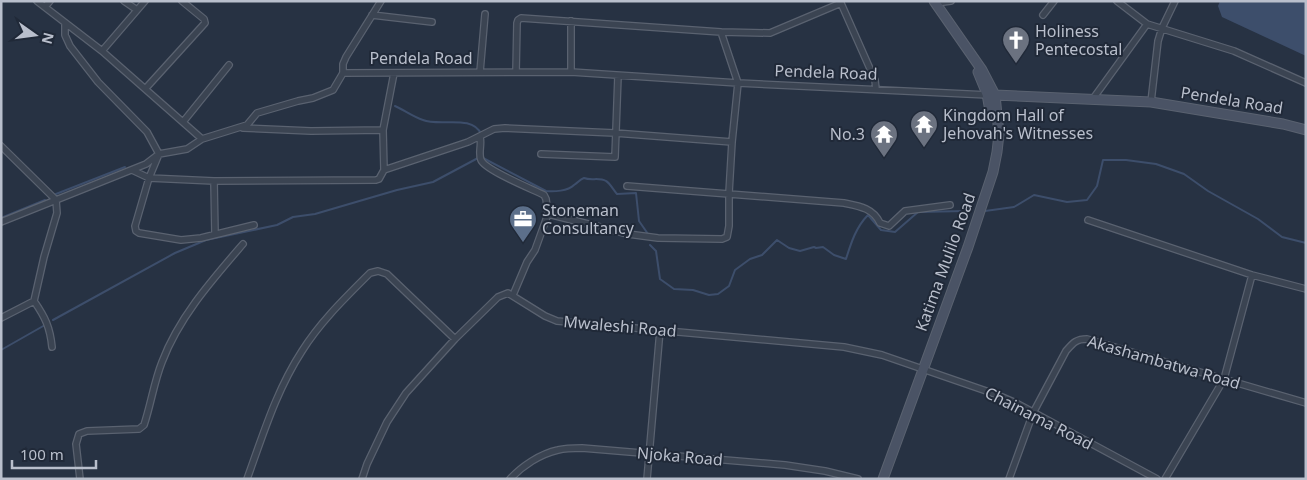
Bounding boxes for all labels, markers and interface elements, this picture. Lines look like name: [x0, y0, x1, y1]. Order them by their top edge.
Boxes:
north arrow: [10, 10, 60, 60]
place label: Holiness Pentecostal: [1035, 20, 1122, 60]
church icon: Holiness Pentecostal: [1001, 25, 1031, 64]
text: N: [38, 30, 59, 46]
street label: Pendela Road: [369, 47, 473, 69]
street label: Pendela Road: [774, 59, 878, 85]
street label: Pendela Road: [1179, 81, 1285, 119]
place label: Kingdom Hall of Jehovah's Witnesses: [941, 104, 1093, 144]
temple icon: Kingdom Hall of Jehovah's Witnesses: [909, 109, 939, 148]
temple icon: No.3: [869, 119, 899, 158]
place label: No.3: [830, 123, 865, 145]
street label: Katima Mulilo Road: [910, 190, 980, 334]
place label: Stoneman Consultancy: [542, 199, 635, 239]
office icon: Stoneman Consultancy: [508, 204, 538, 243]
street label: Mwaleshi Road: [562, 310, 678, 342]
street label: Akashambatwa Road: [1085, 330, 1243, 394]
street label: Chainama Road: [981, 381, 1097, 455]
scale bar: [12, 438, 96, 470]
street label: Njoka Road: [636, 441, 724, 471]
text: 100 m: [20, 444, 64, 464]

